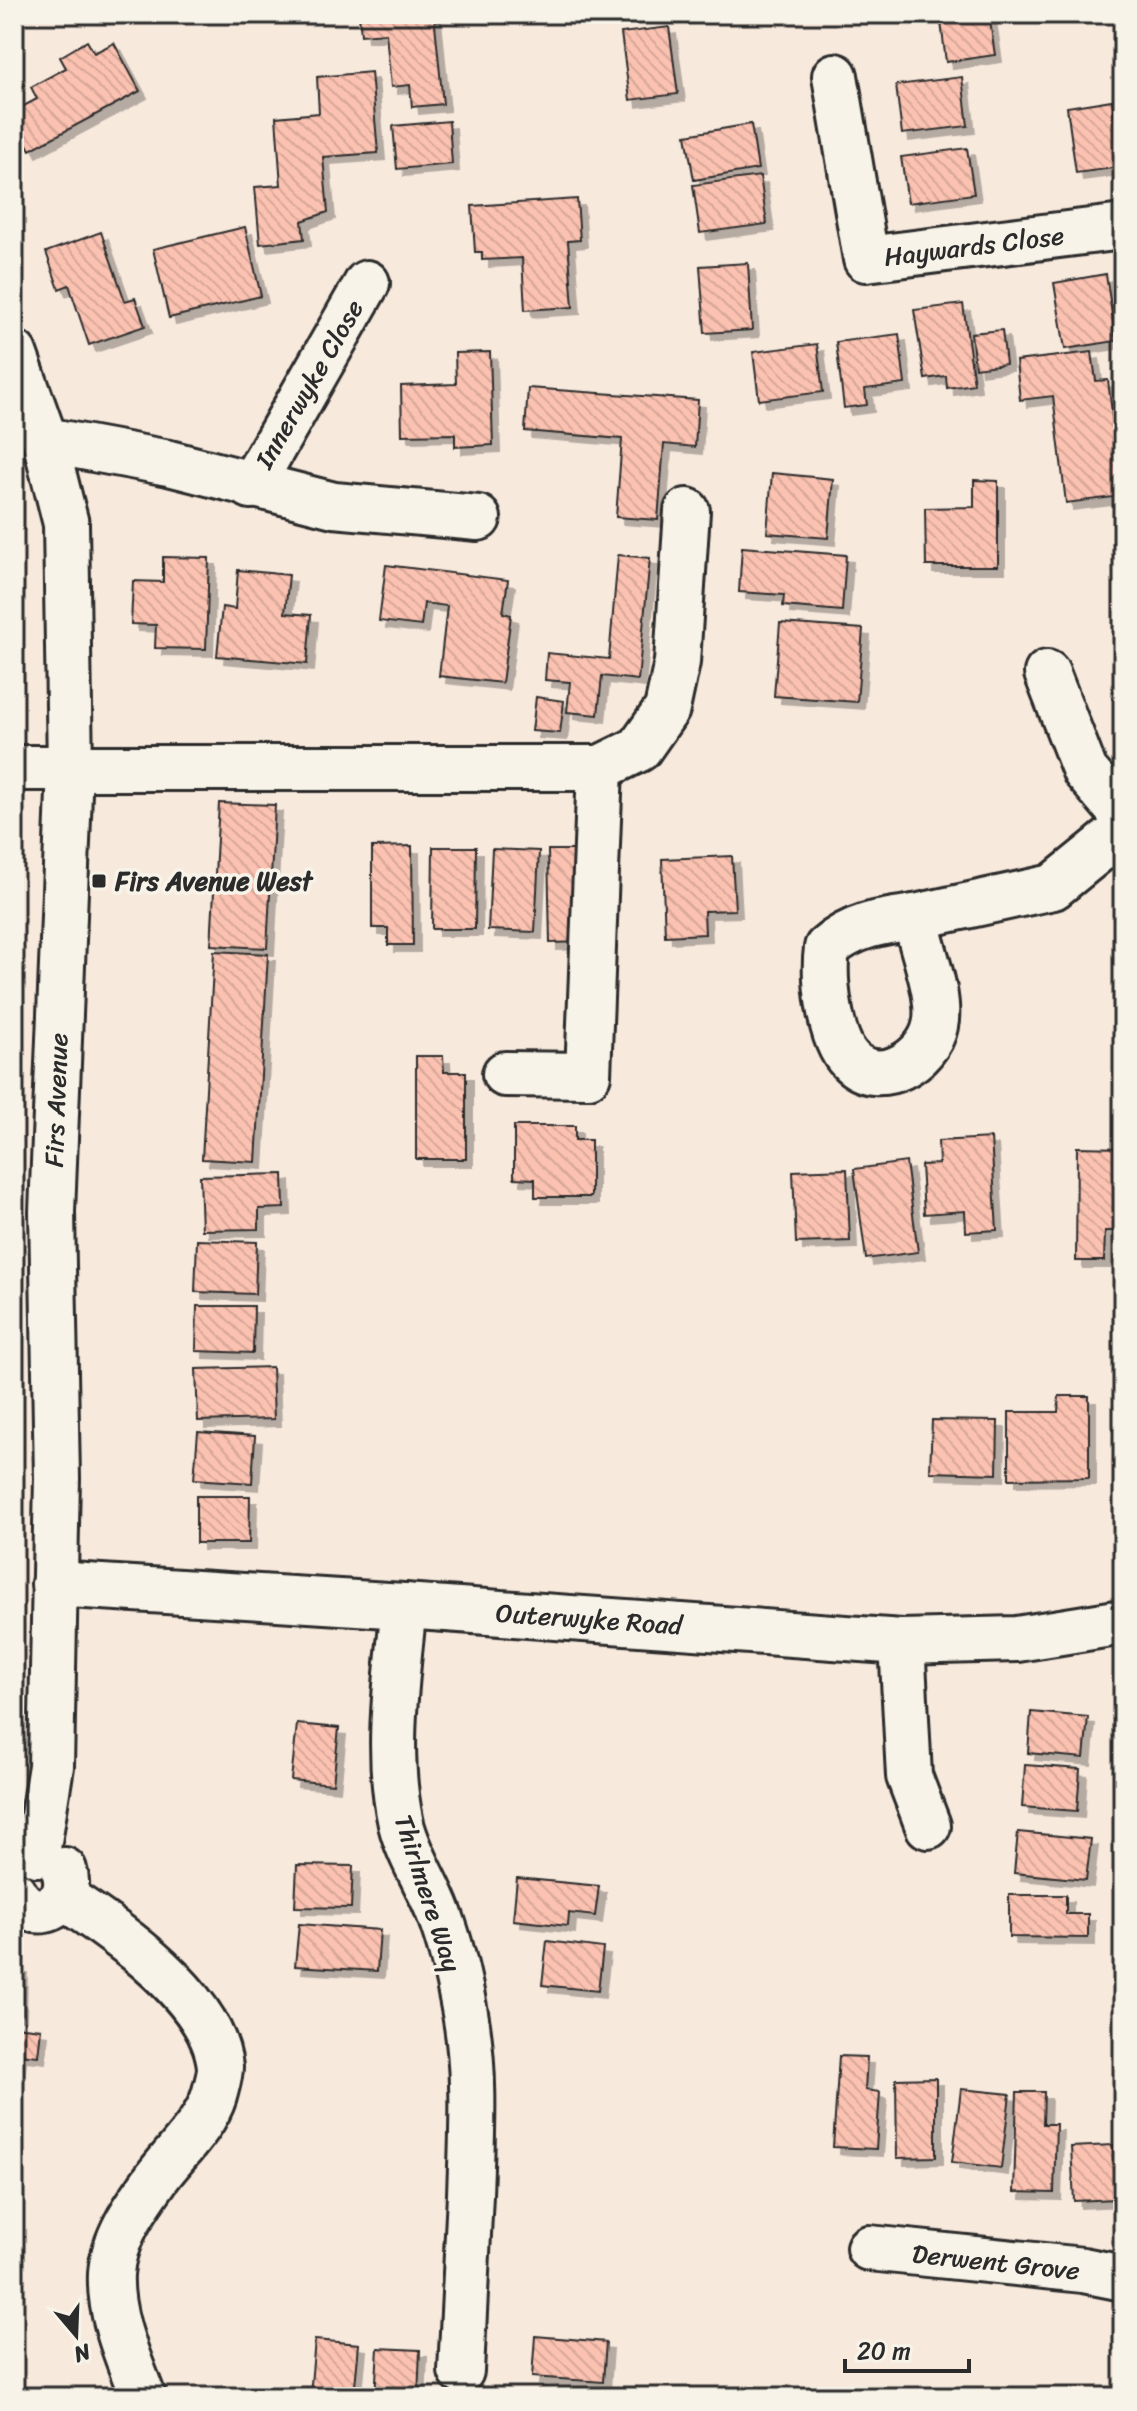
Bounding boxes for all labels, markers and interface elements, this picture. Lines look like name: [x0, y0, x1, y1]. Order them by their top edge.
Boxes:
street label: Haywards Close: [881, 212, 1067, 280]
street label: Innerwyke Close: [241, 290, 376, 478]
place label: Firs Avenue West: [114, 858, 314, 904]
marker: Firs Avenue West: [90, 872, 108, 890]
street label: Firs Avenue: [31, 1032, 81, 1168]
street label: Outerwyke Road: [494, 1590, 686, 1649]
street label: Thirlmere Way: [381, 1808, 475, 1978]
street label: Derwent Grove: [910, 2230, 1082, 2294]
north arrow: [36, 2295, 116, 2375]
scale bar: [845, 2323, 969, 2373]
text: 20 m: [857, 2330, 911, 2372]
text: N: [68, 2332, 97, 2375]

